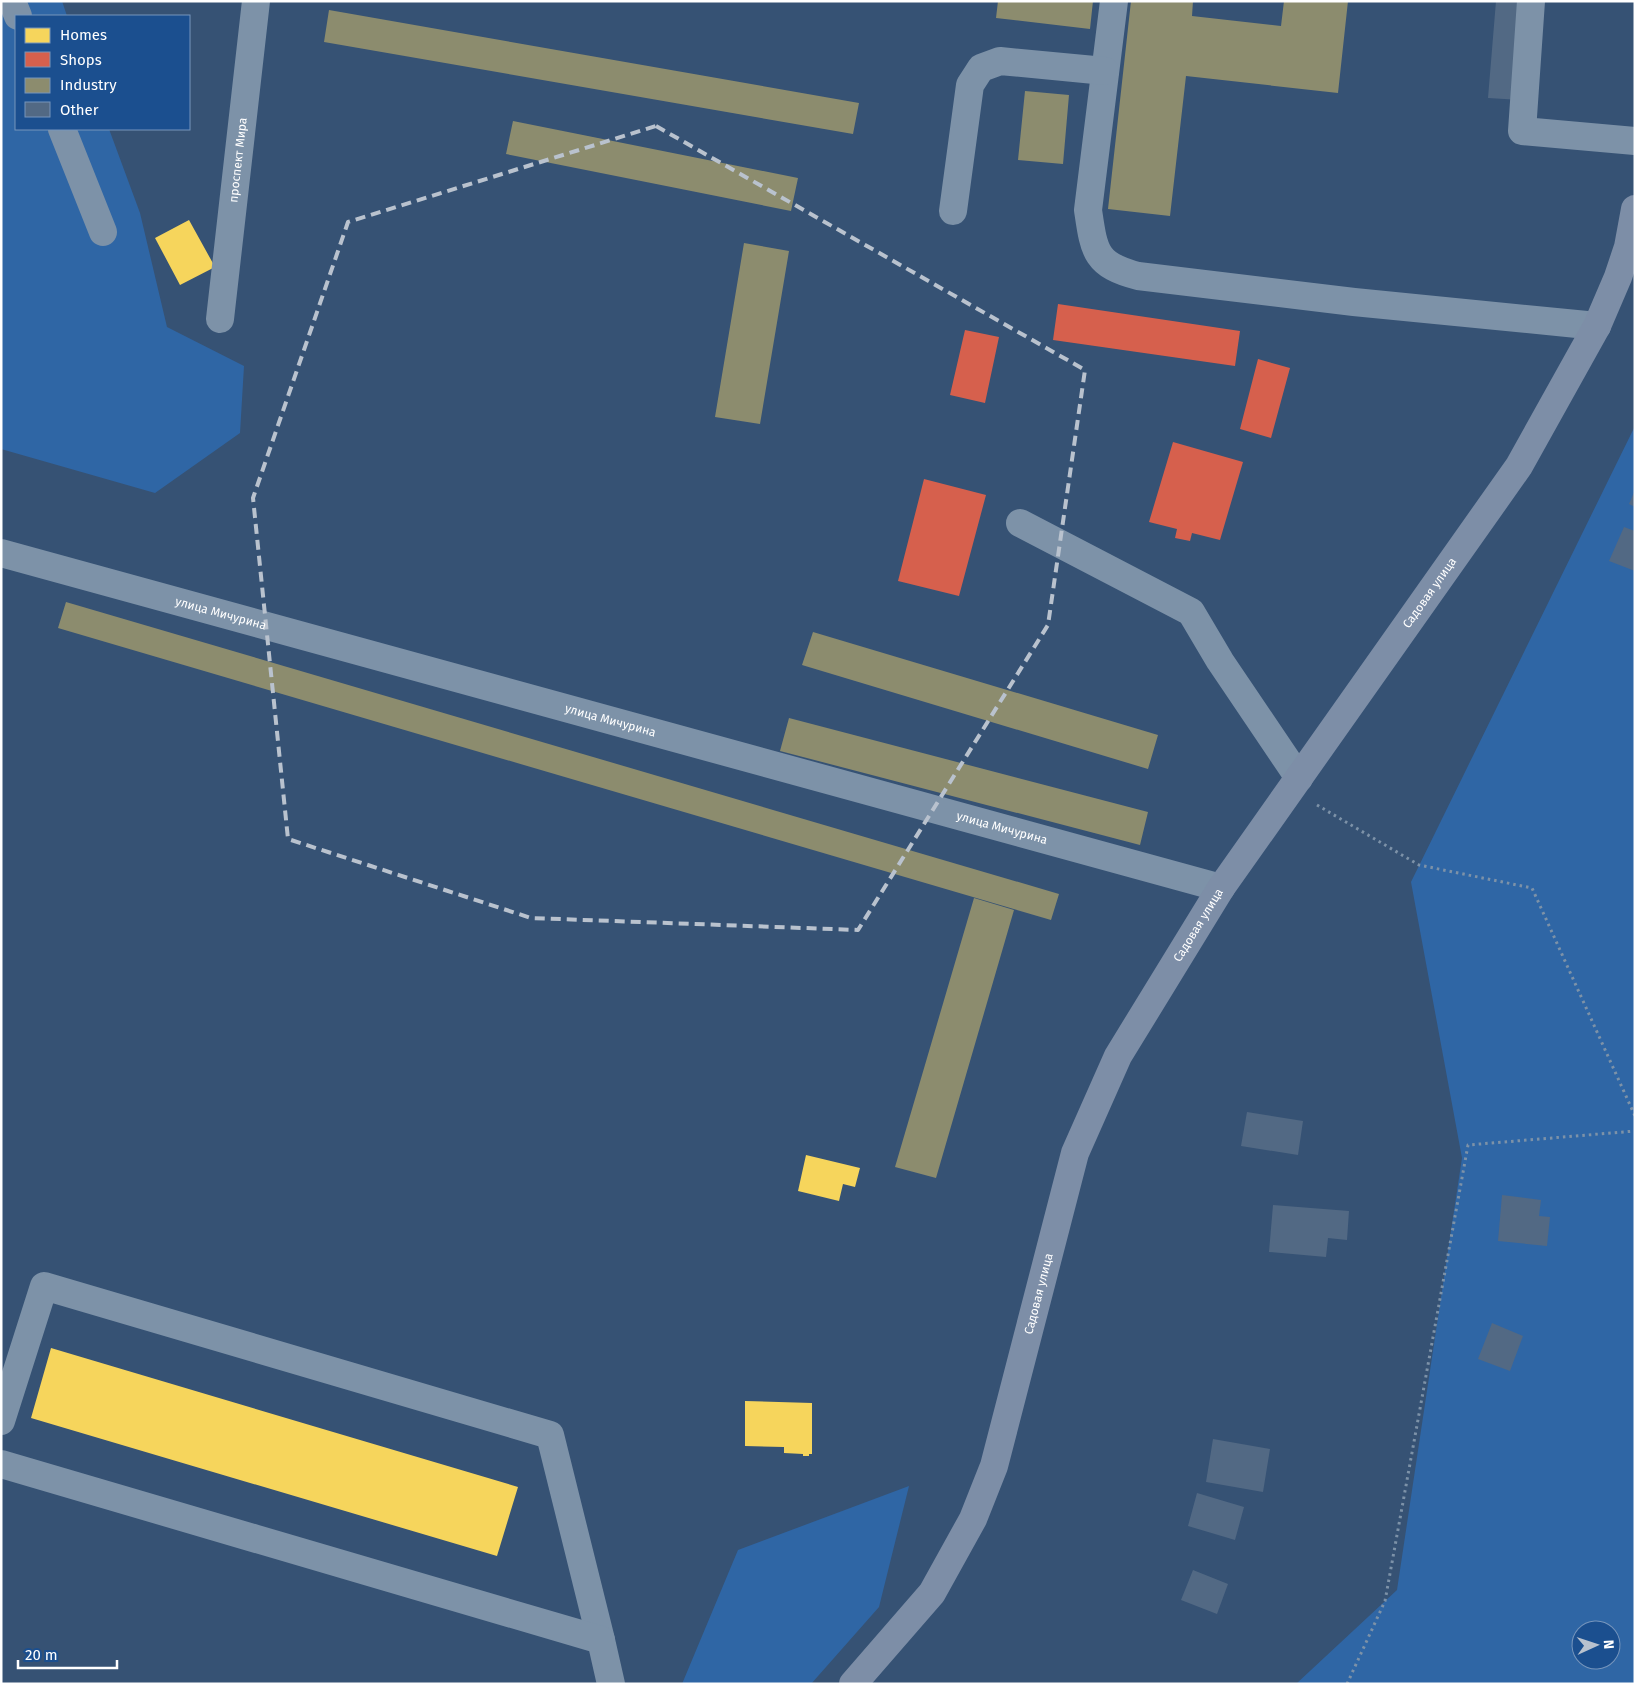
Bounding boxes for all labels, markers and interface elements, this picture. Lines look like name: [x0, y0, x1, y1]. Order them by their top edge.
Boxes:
legend: [15, 15, 190, 130]
text: Homes: [60, 26, 107, 44]
text: Shops: [60, 51, 102, 69]
text: Industry: [60, 76, 117, 94]
text: Other: [60, 101, 99, 119]
street label: проспект Мира: [226, 117, 250, 203]
street label: Садовая улица: [1400, 555, 1459, 631]
street label: улица Мичурина: [174, 594, 268, 633]
street label: улица Мичурина: [563, 701, 657, 740]
street label: улица Мичурина: [955, 809, 1049, 847]
street label: Садовая улица: [1170, 886, 1226, 964]
street label: Садовая улица: [1021, 1252, 1056, 1336]
north arrow: [1571, 1620, 1621, 1670]
scale bar: [18, 1638, 116, 1670]
text: N: [1600, 1639, 1617, 1649]
text: 20 m: [25, 1646, 58, 1664]

